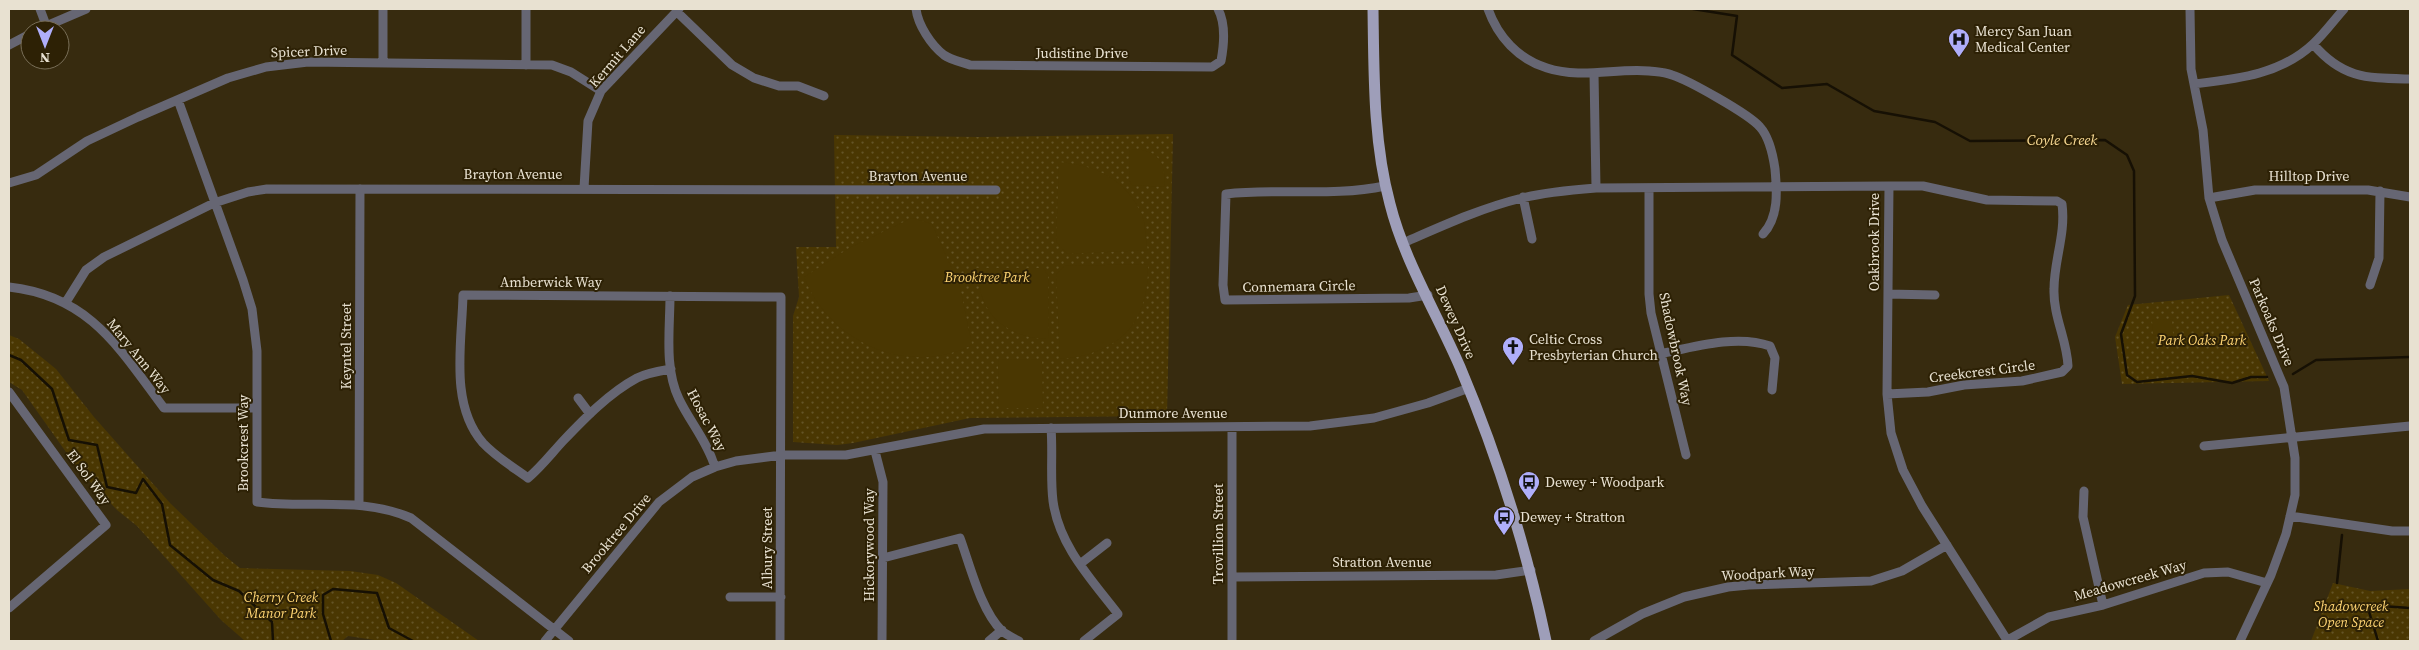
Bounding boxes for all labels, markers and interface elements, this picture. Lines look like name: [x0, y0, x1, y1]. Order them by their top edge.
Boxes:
north arrow: [20, 20, 70, 70]
street label: Kermit Lane: [584, 20, 650, 92]
place label: Mercy San Juan Medical Center: [1975, 21, 2073, 57]
hospital icon: Mercy San Juan Medical Center: [1947, 27, 1971, 58]
street label: Spicer Drive: [271, 40, 347, 62]
street label: Judistine Drive: [1035, 43, 1128, 63]
text: N: [40, 48, 50, 68]
water label: Coyle Creek: [2027, 129, 2098, 150]
street label: Brayton Avenue: [464, 164, 562, 184]
street label: Brayton Avenue: [869, 166, 967, 186]
street label: Hilltop Drive: [2269, 166, 2349, 186]
street label: Oakbrook Drive: [1864, 193, 1884, 291]
park label: Brooktree Park: [943, 267, 1030, 287]
street label: Amberwick Way: [500, 272, 603, 292]
street label: Connemara Circle: [1242, 275, 1356, 297]
street label: Parkoaks Drive: [2244, 275, 2300, 369]
street label: Dewey Drive: [1431, 282, 1481, 362]
street label: Shadowbrook Way: [1654, 291, 1698, 408]
street label: Keyntel Street: [336, 302, 356, 389]
street label: Mary Ann Way: [102, 314, 176, 399]
place label: Celtic Cross Presbyterian Church: [1529, 329, 1658, 365]
park label: Park Oaks Park: [2157, 330, 2247, 350]
church icon: Celtic Cross Presbyterian Church: [1501, 335, 1525, 366]
street label: Creekcrest Circle: [1928, 355, 2036, 387]
street label: Hosac Way: [682, 385, 732, 455]
street label: Brookcrest Way: [233, 394, 253, 492]
street label: Dunmore Avenue: [1118, 403, 1228, 423]
street label: El Sol Way: [62, 445, 116, 510]
bus stop icon: Dewey + Woodpark: [1517, 470, 1541, 501]
place label: Dewey + Woodpark: [1545, 472, 1665, 492]
street label: Trovillion Street: [1208, 483, 1228, 584]
street label: Hickorywood Way: [859, 487, 879, 602]
street label: Brooktree Drive: [576, 489, 656, 577]
bus stop icon: Dewey + Stratton: [1492, 505, 1516, 536]
street label: Albury Street: [757, 506, 777, 589]
place label: Dewey + Stratton: [1520, 507, 1626, 527]
street label: Stratton Avenue: [1332, 552, 1432, 572]
street label: Meadowcreek Way: [2071, 554, 2190, 606]
street label: Woodpark Way: [1721, 561, 1816, 585]
park label: Cherry Creek Manor Park: [244, 587, 319, 623]
park label: Shadowcreek Open Space: [2314, 596, 2389, 632]

